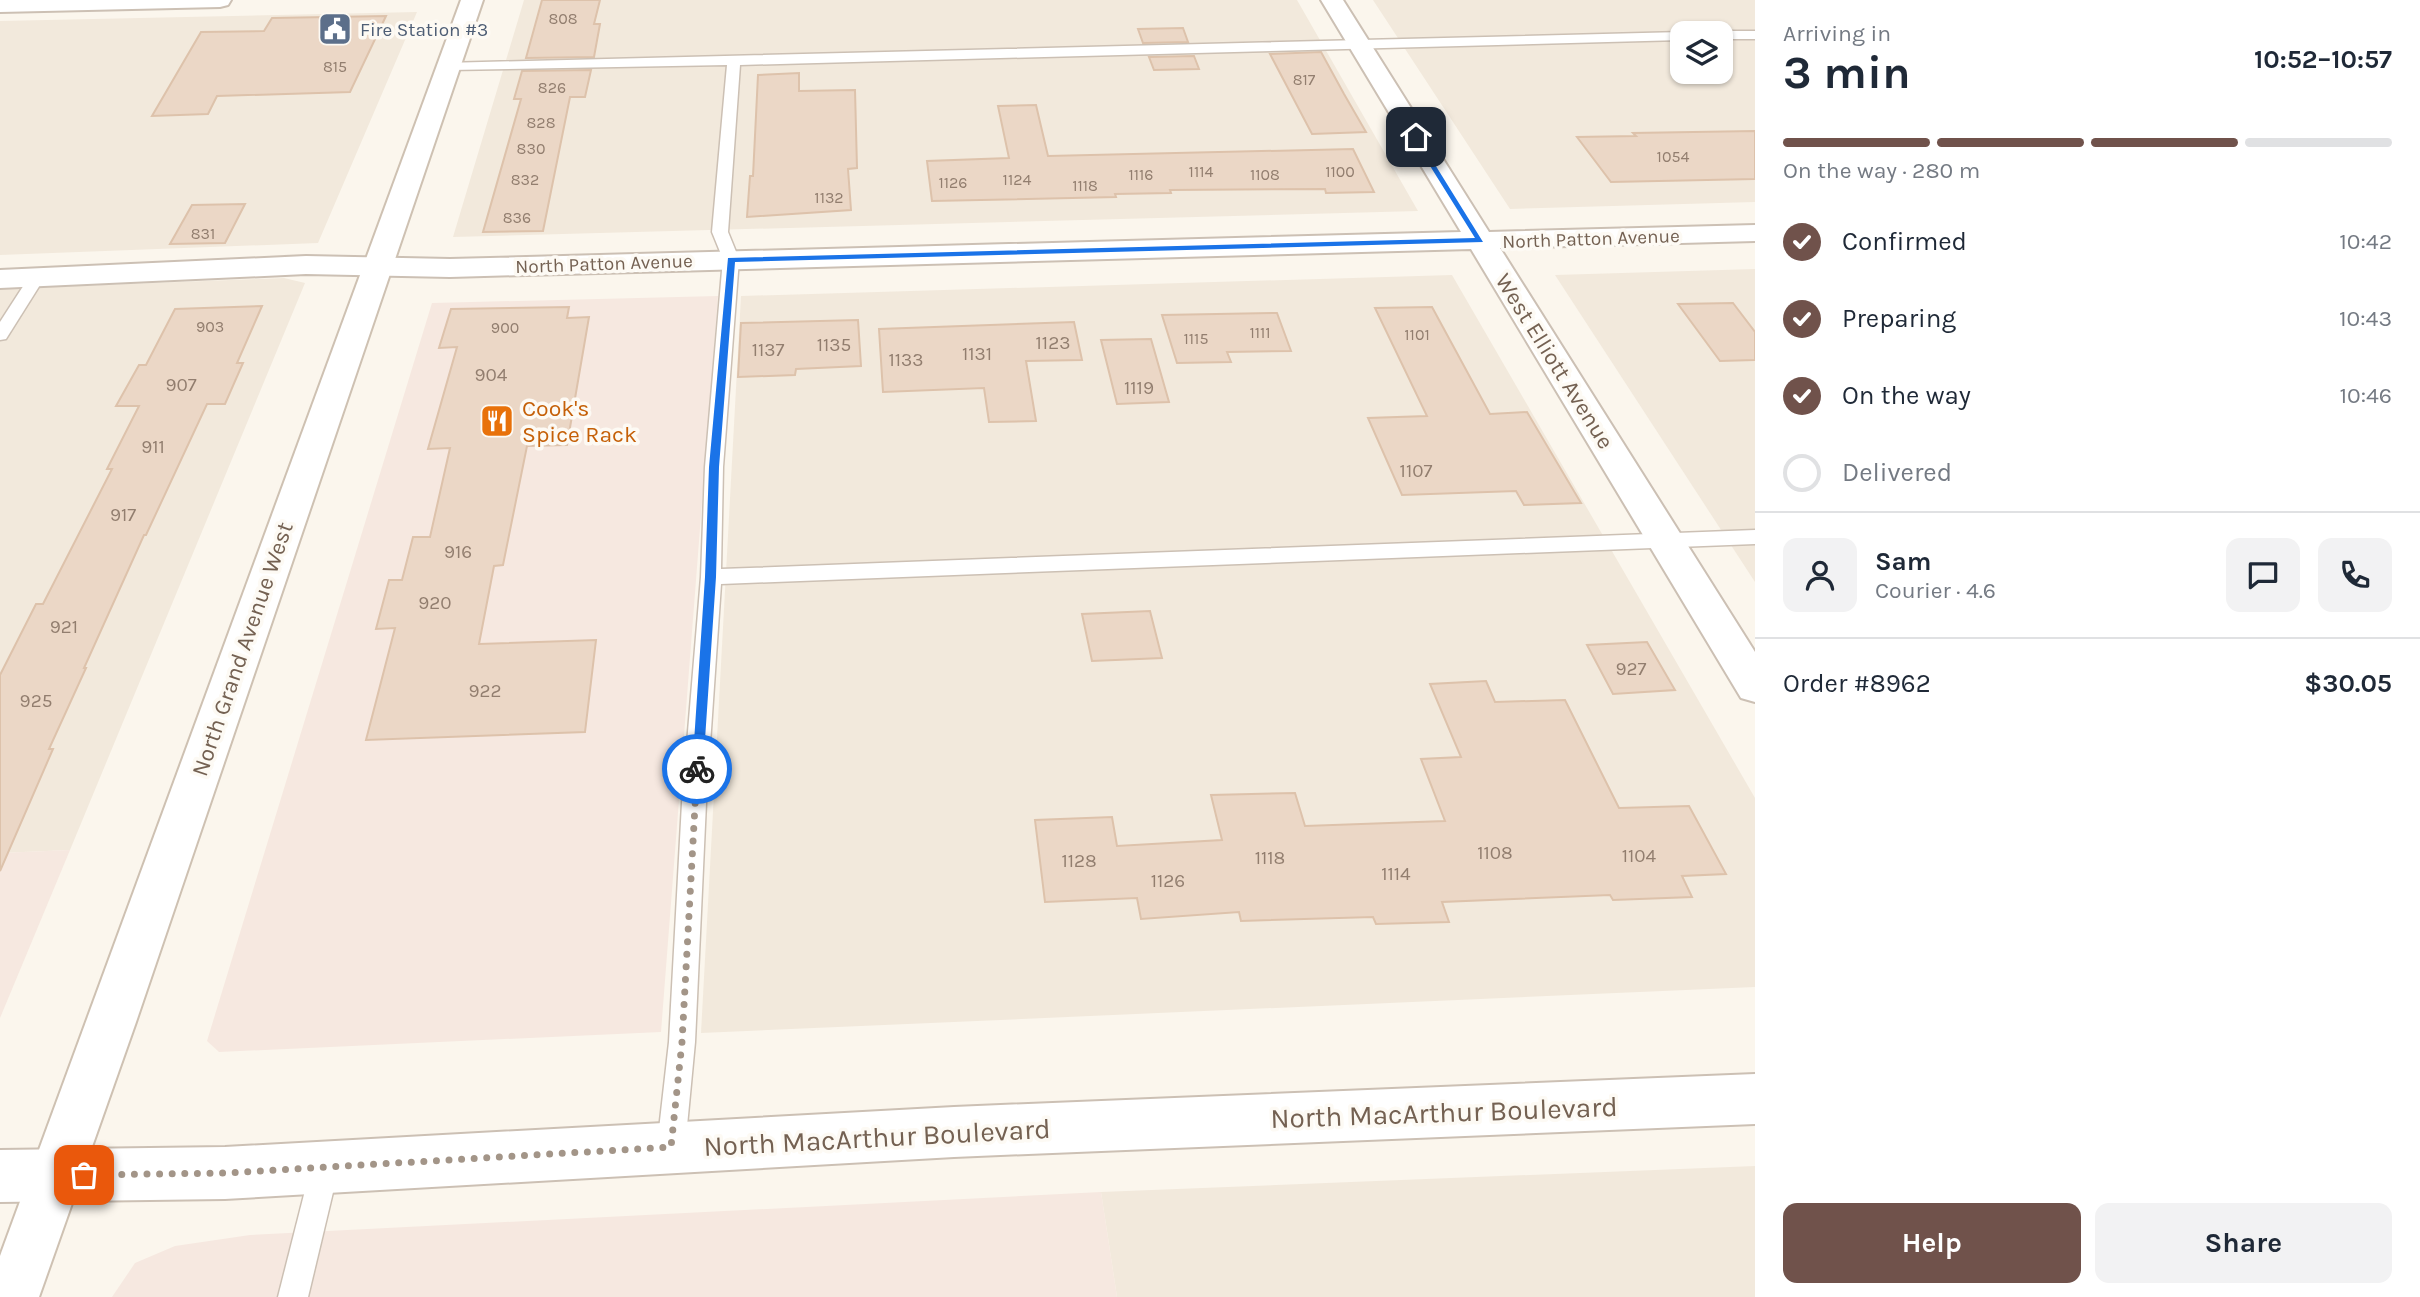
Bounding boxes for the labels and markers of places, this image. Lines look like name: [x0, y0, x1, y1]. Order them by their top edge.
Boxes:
public building icon: Fire Station #3: [316, 10, 354, 48]
place label: Fire Station #3: [360, 19, 488, 41]
pin: [1386, 107, 1446, 167]
place label: Cook's Spice Rack: [522, 395, 637, 448]
restaurant icon: Cook's Spice Rack: [478, 402, 516, 440]
pin: [54, 1145, 114, 1205]

